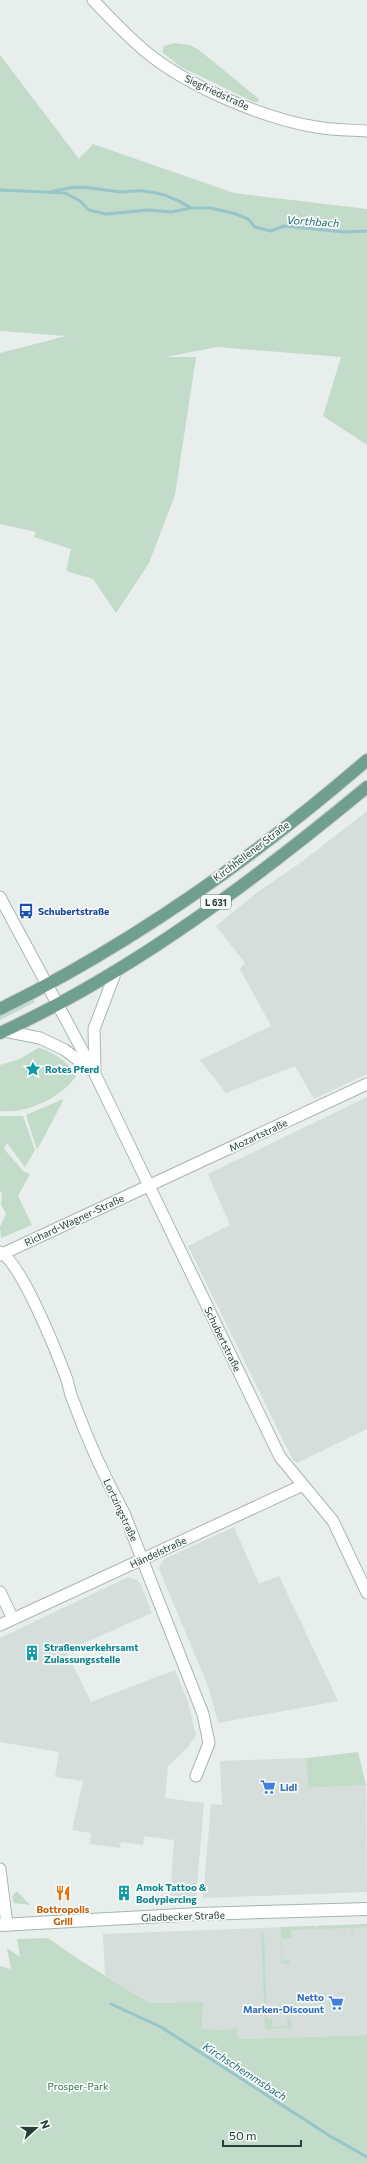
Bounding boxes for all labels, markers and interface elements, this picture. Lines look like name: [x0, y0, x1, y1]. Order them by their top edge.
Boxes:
street label: Siegfriedstraße: [183, 72, 251, 112]
water label: Vorthbach: [286, 213, 340, 229]
street label: Kirchhellener Straße: [210, 818, 292, 884]
road number: L 631: [201, 895, 231, 909]
bus stop icon: Schubertstraße: [17, 902, 35, 920]
place label: Schubertstraße: [38, 905, 109, 917]
place icon: Rotes Pferd: [24, 1060, 42, 1078]
place label: Rotes Pferd: [45, 1063, 99, 1075]
street label: Mozartstraße: [227, 1116, 289, 1154]
street label: Richard-Wagner-Straße: [22, 1192, 126, 1248]
street label: Schubertstraße: [202, 1305, 244, 1373]
street label: Lortzingstraße: [101, 1477, 141, 1543]
street label: Händelstraße: [128, 1534, 188, 1570]
place label: Straßenverkehrsamt Zulassungsstelle: [44, 1641, 138, 1665]
building icon: Straßenverkehrsamt Zulassungsstelle: [23, 1644, 41, 1662]
supermarket icon: Lidl: [259, 1778, 277, 1796]
place label: Lidl: [280, 1781, 297, 1793]
place label: Amok Tattoo & Bodypiercing: [136, 1881, 207, 1905]
restaurant icon: Bottropolis Grill: [54, 1884, 72, 1902]
building icon: Amok Tattoo & Bodypiercing: [115, 1884, 133, 1902]
place label: Bottropolis Grill: [36, 1903, 90, 1927]
street label: Gladbecker Straße: [141, 1909, 225, 1923]
place label: Netto Marken-Discount: [243, 1991, 324, 2015]
supermarket icon: Netto Marken-Discount: [327, 1994, 345, 2012]
water label: Kirchschemmsbach: [201, 2039, 289, 2103]
park label: Prosper-Park: [48, 2080, 109, 2092]
north arrow: [16, 2108, 56, 2148]
text: N: [38, 2118, 53, 2130]
scale bar: [223, 2122, 301, 2148]
text: 50 m: [229, 2128, 257, 2142]

